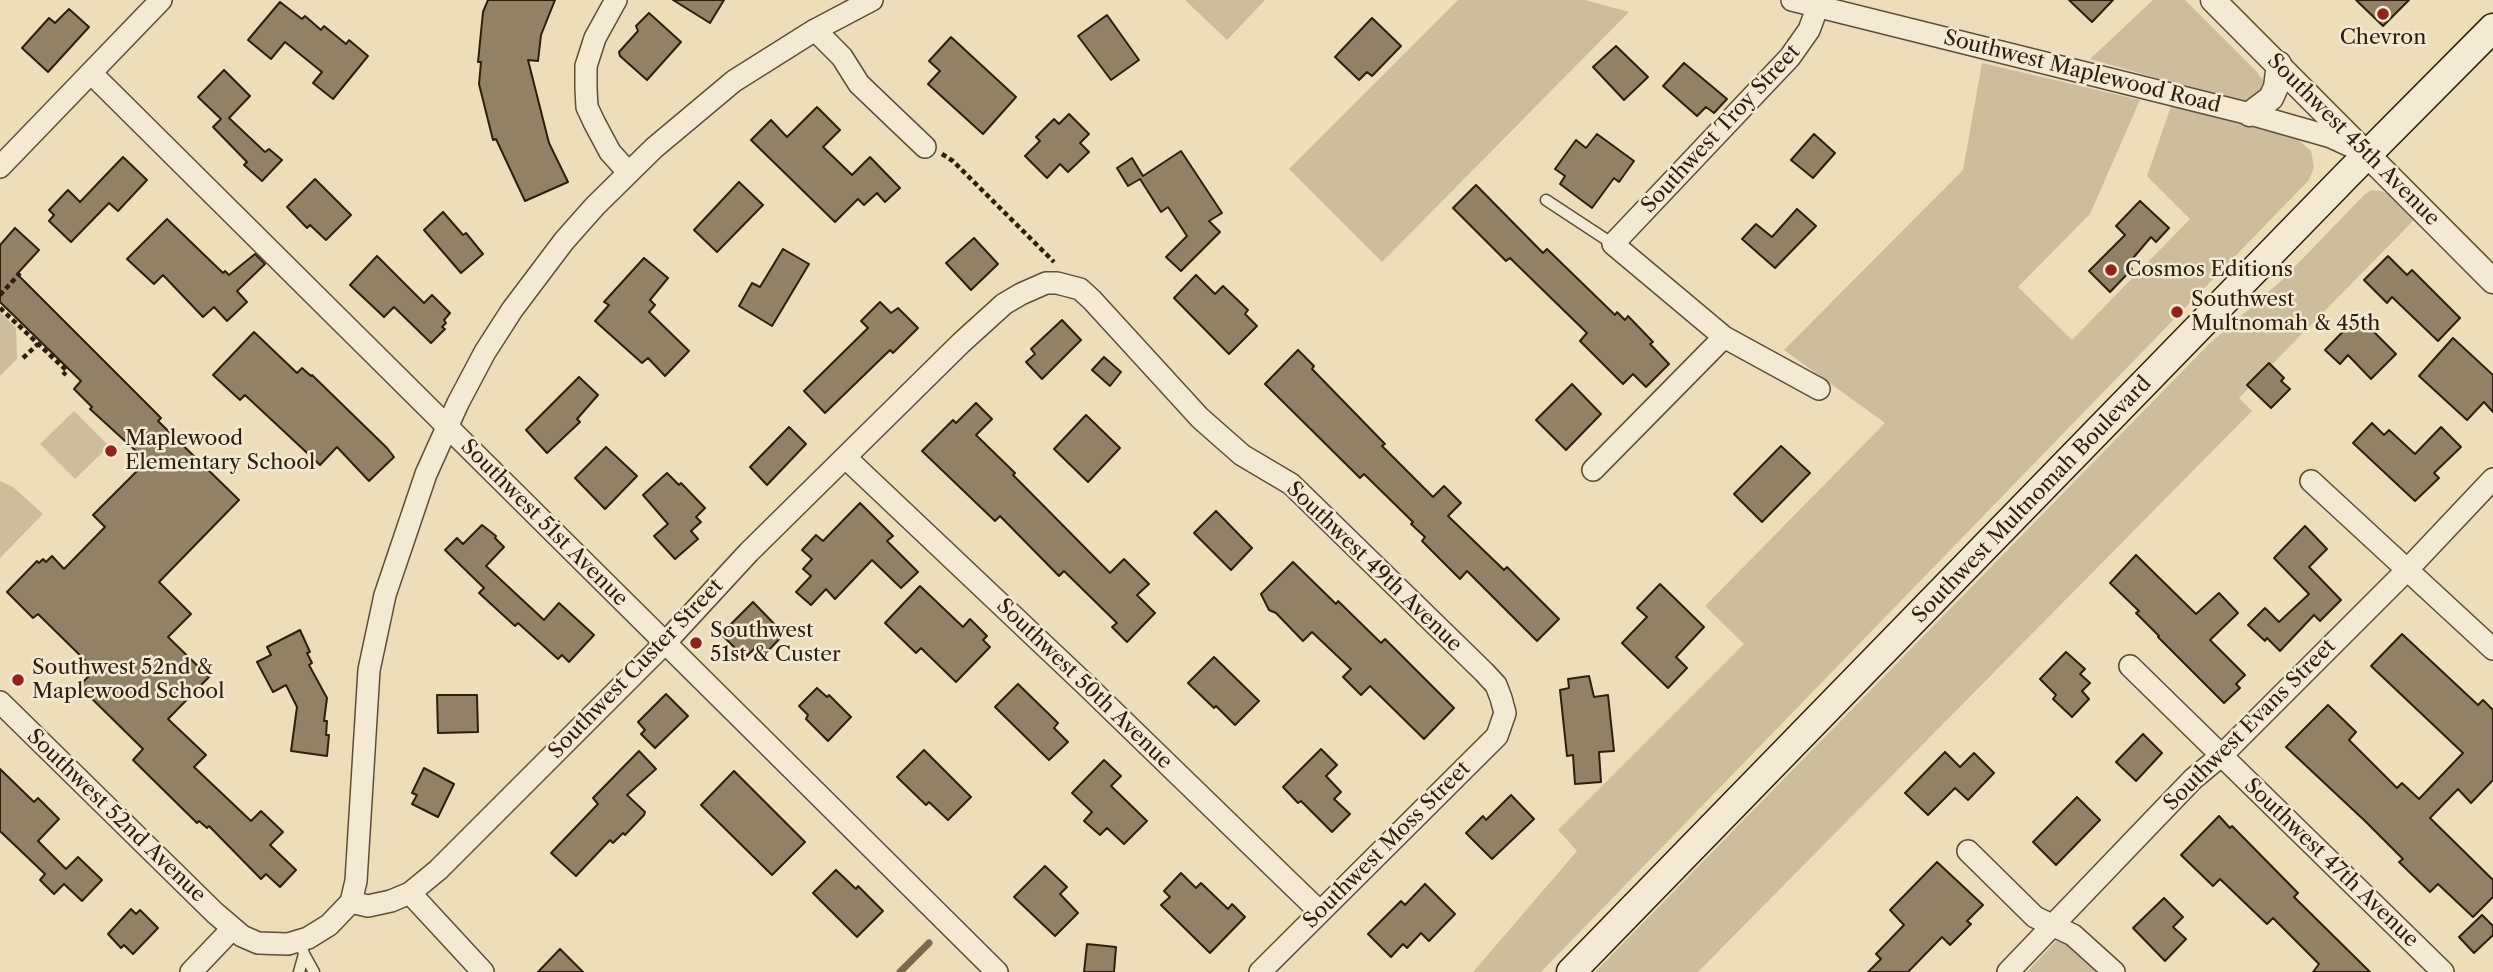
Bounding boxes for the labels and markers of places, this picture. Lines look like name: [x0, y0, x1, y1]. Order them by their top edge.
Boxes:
marker: Chevron: [2375, 6, 2391, 22]
place label: Chevron: [2340, 25, 2426, 51]
place label: Cosmos Editions: [2125, 257, 2293, 283]
marker: Cosmos Editions: [2103, 262, 2119, 278]
place label: Southwest Multnomah & 45th: [2191, 287, 2380, 337]
marker: Southwest Multnomah & 45th: [2169, 304, 2185, 320]
place label: Maplewood Elementary School: [125, 426, 315, 476]
marker: Maplewood Elementary School: [103, 443, 119, 459]
place label: Southwest 51st & Custer: [710, 618, 841, 668]
marker: Southwest 51st & Custer: [688, 635, 704, 651]
place label: Southwest 52nd & Maplewood School: [32, 655, 224, 705]
marker: Southwest 52nd & Maplewood School: [10, 672, 26, 688]

